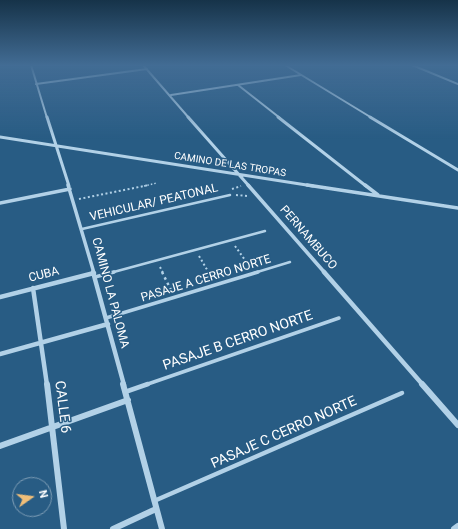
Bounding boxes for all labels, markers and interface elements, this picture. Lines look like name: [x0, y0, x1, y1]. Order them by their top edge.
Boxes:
street label: CAMINO DE LAS TROPAS: [173, 150, 287, 180]
street label: VEHICULAR/ PEATONAL: [88, 181, 220, 225]
street label: PERNAMBUCO: [276, 203, 340, 273]
street label: CAMINO LA PALOMA: [88, 236, 132, 350]
street label: PASAJE A CERRO NORTE: [139, 252, 273, 306]
street label: CUBA: [27, 264, 61, 286]
street label: PASAJE B CERRO NORTE: [161, 307, 315, 375]
street label: CALLE 6: [50, 380, 74, 434]
street label: PASAJE C CERRO NORTE: [209, 393, 359, 473]
north arrow: [12, 477, 52, 517]
text: N: [36, 489, 50, 500]

